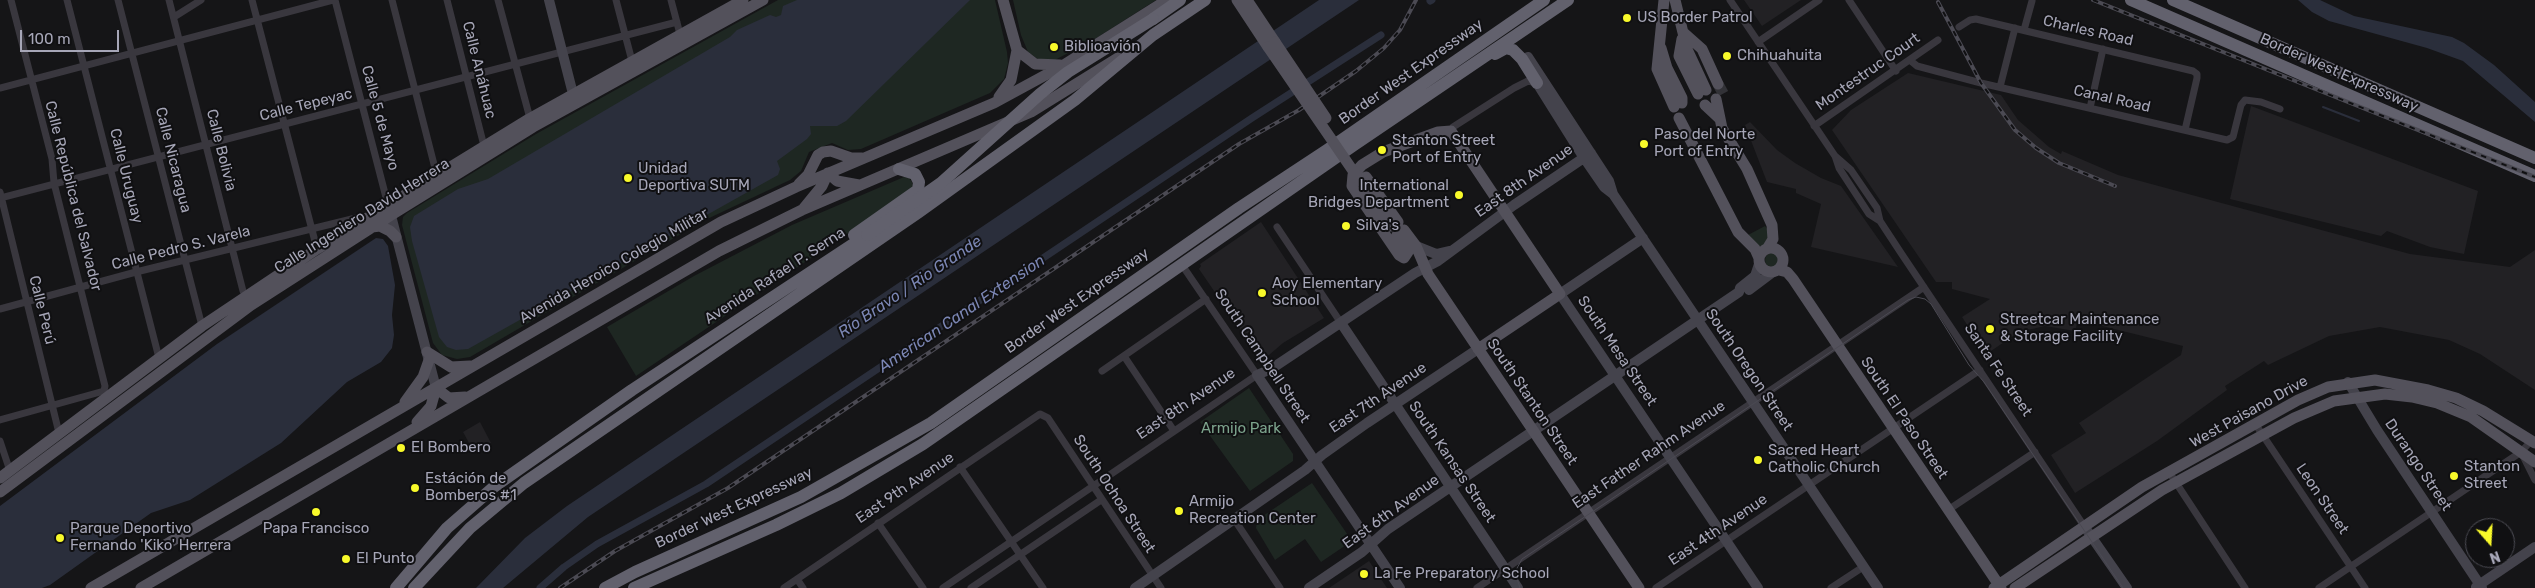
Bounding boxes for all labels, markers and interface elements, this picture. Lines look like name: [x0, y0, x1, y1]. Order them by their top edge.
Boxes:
place label: US Border Patrol: [1637, 9, 1753, 27]
marker: US Border Patrol: [1621, 12, 1633, 24]
street label: Charles Road: [2041, 12, 2135, 50]
street label: Border West Expressway: [1336, 15, 1486, 129]
street label: Calle Anáhuac: [458, 19, 500, 121]
scale bar: [22, 20, 121, 52]
street label: Montestruc Court: [1812, 29, 1924, 115]
text: 100 m: [28, 30, 70, 48]
street label: Border West Expressway: [2257, 30, 2421, 116]
place label: Biblioavión: [1064, 38, 1140, 56]
marker: Biblioavión: [1048, 41, 1060, 53]
place label: Chihuahuita: [1737, 47, 1822, 65]
marker: Chihuahuita: [1721, 50, 1733, 62]
street label: Calle 5 de Mayo: [357, 64, 403, 172]
street label: Canal Road: [2072, 81, 2152, 117]
street label: Calle Tepeyac: [258, 85, 354, 125]
street label: Calle República del Salvador: [41, 99, 105, 293]
street label: Calle Nicaragua: [151, 105, 195, 215]
street label: Calle Bolivia: [202, 107, 240, 193]
place label: Paso del Norte Port of Entry: [1654, 126, 1755, 161]
street label: Calle Uruguay: [106, 127, 146, 225]
place label: Stanton Street Port of Entry: [1392, 132, 1495, 167]
marker: Paso del Norte Port of Entry: [1638, 138, 1650, 150]
street label: East 8th Avenue: [1472, 141, 1576, 221]
marker: Stanton Street Port of Entry: [1376, 144, 1388, 156]
street label: Calle Ingeniero David Herrera: [271, 155, 453, 277]
place label: Unidad Deportiva SUTM: [638, 160, 750, 195]
marker: Unidad Deportiva SUTM: [622, 172, 634, 184]
place label: International Bridges Department: [1308, 177, 1449, 212]
marker: International Bridges Department: [1453, 189, 1465, 201]
street label: Avenida Heroico Colegio Militar: [516, 204, 712, 328]
place label: Silva's: [1356, 217, 1399, 235]
marker: Silva's: [1340, 220, 1352, 232]
street label: Calle Pedro S. Varela: [110, 222, 252, 274]
street label: Avenida Rafael P. Serna: [701, 224, 849, 328]
water label: Río Bravo / Rio Grande: [834, 232, 986, 342]
street label: Border West Expressway: [1002, 244, 1152, 358]
water label: American Canal Extension: [875, 251, 1049, 377]
street label: Calle Perú: [25, 274, 59, 346]
place label: Aoy Elementary School: [1272, 275, 1382, 310]
street label: South Campbell Street: [1210, 286, 1314, 426]
marker: Aoy Elementary School: [1256, 287, 1268, 299]
street label: South Mesa Street: [1573, 293, 1661, 409]
street label: South Oregon Street: [1701, 306, 1797, 434]
place label: Streetcar Maintenance & Storage Facility: [2000, 311, 2160, 346]
street label: Santa Fe Street: [1960, 320, 2036, 420]
marker: Streetcar Maintenance & Storage Facility: [1984, 323, 1996, 335]
street label: South Stanton Street: [1483, 335, 1581, 469]
street label: South El Paso Street: [1857, 354, 1951, 482]
street label: East 7th Avenue: [1326, 359, 1430, 437]
street label: East 8th Avenue: [1133, 364, 1239, 444]
street label: West Paisano Drive: [2187, 372, 2311, 452]
street label: East Father Rahm Avenue: [1569, 397, 1729, 513]
street label: South Kansas Street: [1405, 398, 1499, 526]
street label: Durango Street: [2381, 416, 2455, 514]
park label: Armijo Park: [1201, 420, 1281, 438]
street label: South Ochoa Street: [1069, 432, 1159, 556]
place label: El Bombero: [411, 439, 491, 457]
marker: El Bombero: [395, 442, 407, 454]
place label: Sacred Heart Catholic Church: [1768, 442, 1880, 477]
street label: East 9th Avenue: [852, 448, 958, 528]
marker: Sacred Heart Catholic Church: [1752, 454, 1764, 466]
place label: Stanton Street: [2464, 458, 2520, 493]
street label: Leon Street: [2292, 460, 2352, 538]
street label: Border West Expressway: [652, 464, 816, 552]
place label: Estáción de Bomberos #1: [425, 470, 517, 505]
marker: Stanton Street: [2448, 470, 2460, 482]
street label: East 6th Avenue: [1339, 471, 1443, 553]
marker: Estáción de Bomberos #1: [409, 482, 421, 494]
street label: East 4th Avenue: [1665, 490, 1771, 570]
place label: Armijo Recreation Center: [1189, 493, 1316, 528]
marker: Armijo Recreation Center: [1173, 505, 1185, 517]
marker: Papa Francisco: [310, 506, 322, 518]
north arrow: [2465, 518, 2515, 568]
place label: Parque Deportivo Fernando 'Kiko' Herrera: [70, 520, 231, 555]
place label: Papa Francisco: [263, 520, 369, 538]
marker: Parque Deportivo Fernando 'Kiko' Herrera: [54, 532, 66, 544]
text: N: [2487, 547, 2502, 566]
place label: El Punto: [356, 550, 415, 568]
marker: El Punto: [340, 553, 352, 565]
place label: La Fe Preparatory School: [1374, 565, 1549, 583]
marker: La Fe Preparatory School: [1358, 568, 1370, 580]

